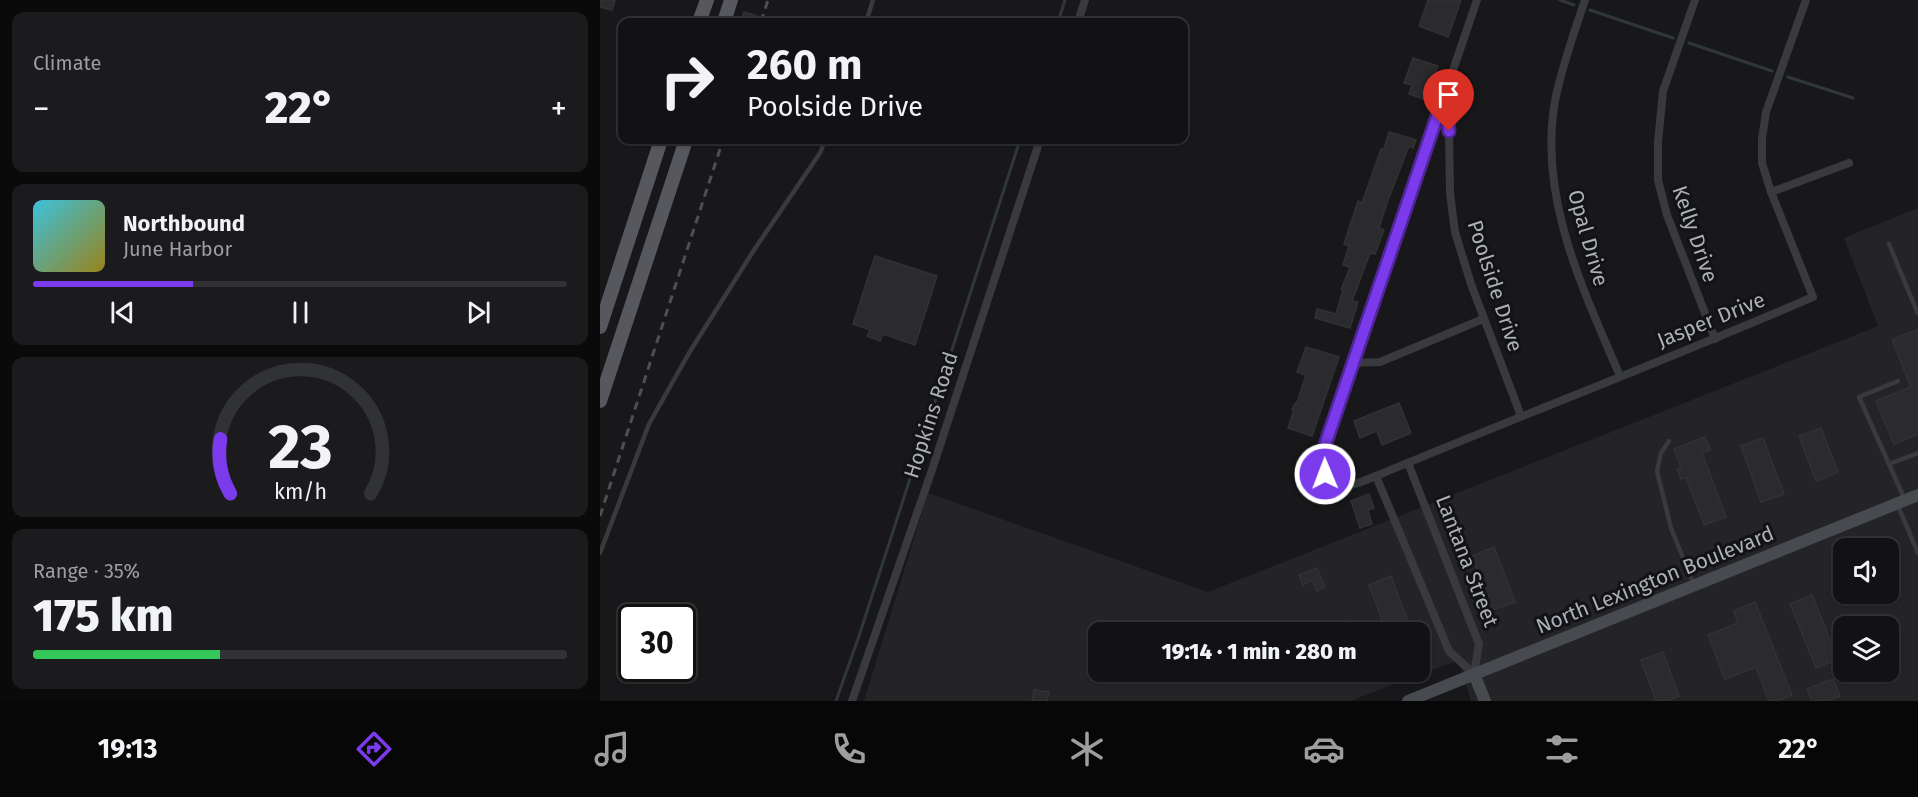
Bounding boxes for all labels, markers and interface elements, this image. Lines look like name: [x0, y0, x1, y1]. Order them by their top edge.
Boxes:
text: 260 m: [747, 40, 862, 90]
icon: right: [648, 42, 726, 120]
text: Climate: [33, 51, 101, 75]
pin: [1423, 69, 1474, 131]
icon: arrive: [1432, 78, 1465, 111]
text: 22°: [265, 81, 335, 135]
text: −: [33, 89, 50, 129]
text: +: [551, 89, 567, 129]
text: Poolside Drive: [747, 91, 923, 123]
street label: Kelly Drive: [1666, 182, 1724, 286]
street label: Opal Drive: [1562, 187, 1614, 289]
text: Northbound: [123, 210, 245, 237]
street label: Poolside Drive: [1461, 217, 1529, 355]
text: June Harbor: [123, 237, 232, 261]
street label: Jasper Drive: [1653, 287, 1769, 353]
icon: previous: [106, 296, 139, 329]
icon: pause: [284, 296, 317, 329]
icon: next: [462, 296, 495, 329]
street label: Hopkins Road: [898, 348, 964, 482]
text: 23: [268, 410, 332, 485]
position arrow: [1293, 442, 1357, 506]
text: km/h: [273, 479, 327, 505]
street label: Lantana Street: [1430, 491, 1504, 631]
street label: North Lexington Boulevard: [1532, 520, 1778, 640]
map controls: [1833, 538, 1899, 682]
button: sound: [1833, 538, 1899, 604]
text: Range · 35%: [33, 559, 140, 583]
text: 175 km: [33, 589, 173, 643]
speed limit sign: 30: [618, 604, 696, 682]
button: layers: [1833, 616, 1899, 682]
text: 19:14 · 1 min · 280 m: [1161, 638, 1357, 665]
icon: directions: [353, 728, 395, 770]
icon: music: [591, 728, 633, 770]
icon: phone: [828, 728, 870, 770]
icon: climate: [1066, 728, 1108, 770]
icon: car: [1303, 728, 1345, 770]
icon: filters: [1541, 728, 1583, 770]
text: 19:13: [98, 733, 158, 765]
text: 22°: [1778, 733, 1820, 765]

